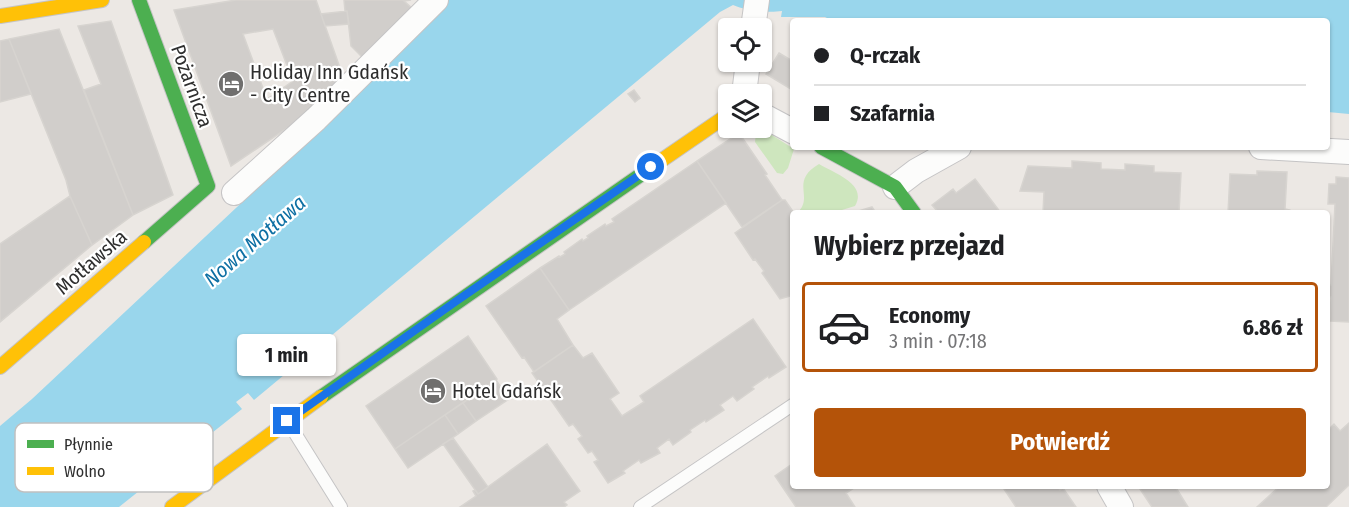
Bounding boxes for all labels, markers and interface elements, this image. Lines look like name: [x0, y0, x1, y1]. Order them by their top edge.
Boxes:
map controls: [718, 18, 772, 138]
button: locate: [718, 18, 772, 72]
street label: Pożarnicza: [166, 41, 218, 131]
text: Q-rczak: [850, 42, 920, 69]
place label: Holiday Inn Gdańsk - City Centre: [250, 60, 409, 107]
hotel icon: Holiday Inn Gdańsk - City Centre: [216, 69, 246, 99]
button: layers: [718, 84, 772, 138]
text: Szafarnia: [850, 100, 935, 127]
route start: [637, 153, 664, 180]
water label: Nowa Motława: [199, 190, 311, 292]
street label: Motławska: [50, 225, 132, 299]
text: Wybierz przejazd: [814, 230, 1005, 262]
icon: car: [817, 300, 871, 354]
text: Economy: [889, 302, 970, 329]
text: 6.86 zł: [1243, 314, 1303, 341]
text: 3 min · 07:18: [889, 329, 987, 353]
callout: 1 min: [238, 334, 336, 376]
text: 1 min: [265, 343, 308, 367]
hotel icon: Hotel Gdańsk: [418, 376, 448, 406]
place label: Hotel Gdańsk: [452, 379, 562, 403]
route end: [273, 407, 300, 434]
button: Potwierdź: [814, 408, 1306, 477]
legend: [15, 423, 213, 492]
text: Płynnie: [64, 435, 113, 454]
text: Wolno: [64, 462, 105, 481]

